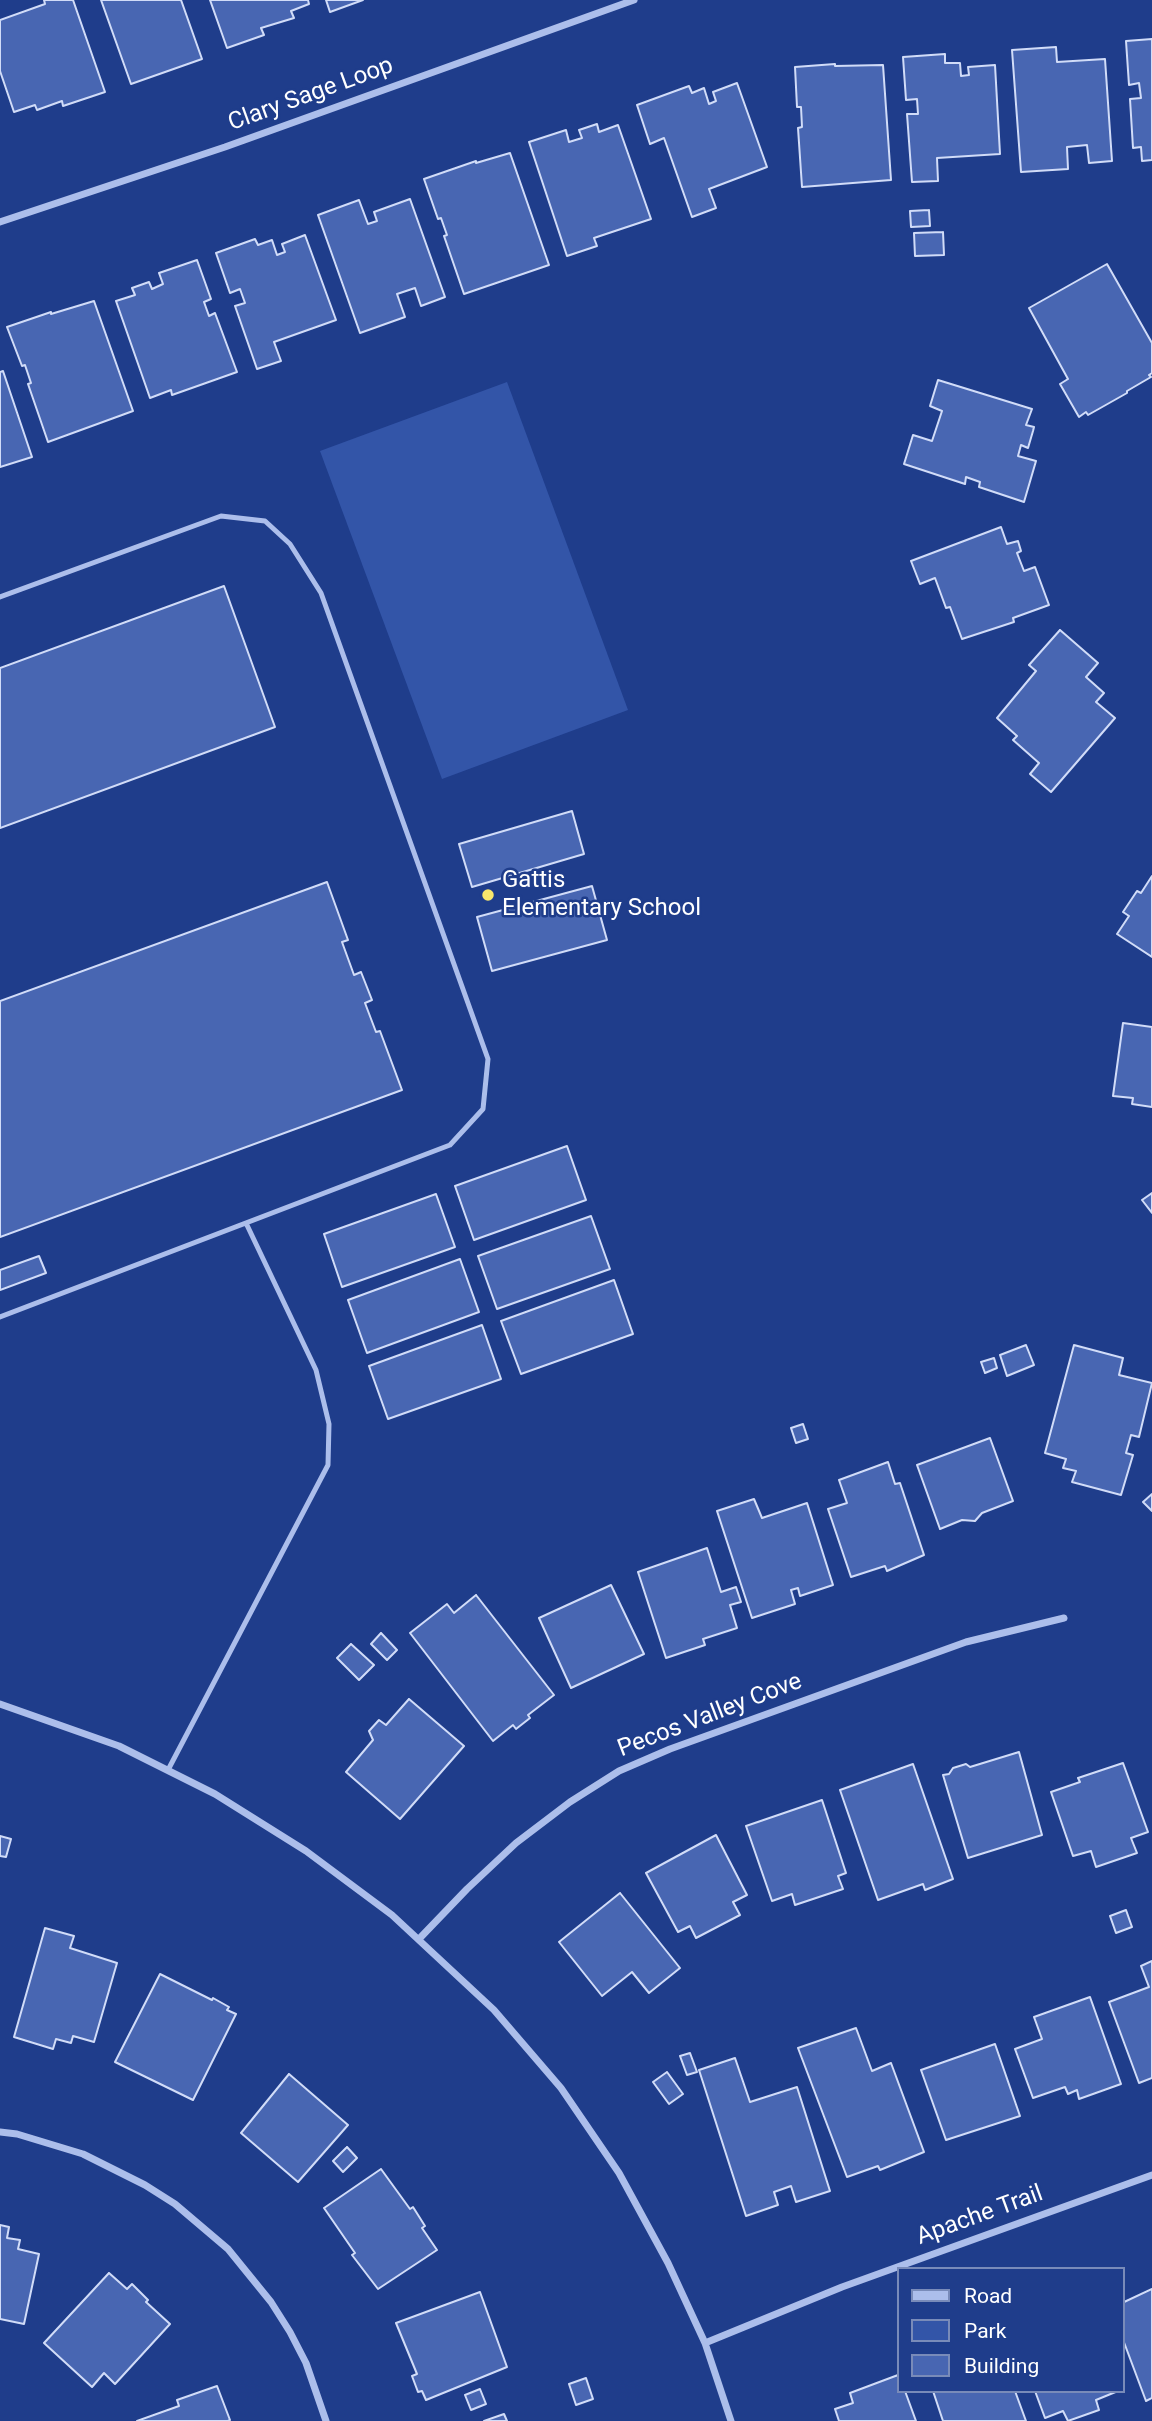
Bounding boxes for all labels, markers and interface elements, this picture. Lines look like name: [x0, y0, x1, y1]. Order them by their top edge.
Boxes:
street label: Clary Sage Loop: [225, 52, 397, 138]
place label: Gattis Elementary School: [502, 867, 701, 923]
marker: Gattis Elementary School: [480, 887, 496, 903]
street label: Pecos Valley Cove: [614, 1668, 806, 1764]
street label: Apache Trail: [913, 2180, 1047, 2252]
legend: [897, 2267, 1124, 2393]
text: Road: [964, 2284, 1012, 2308]
text: Park: [964, 2319, 1006, 2343]
text: Building: [964, 2354, 1039, 2378]

